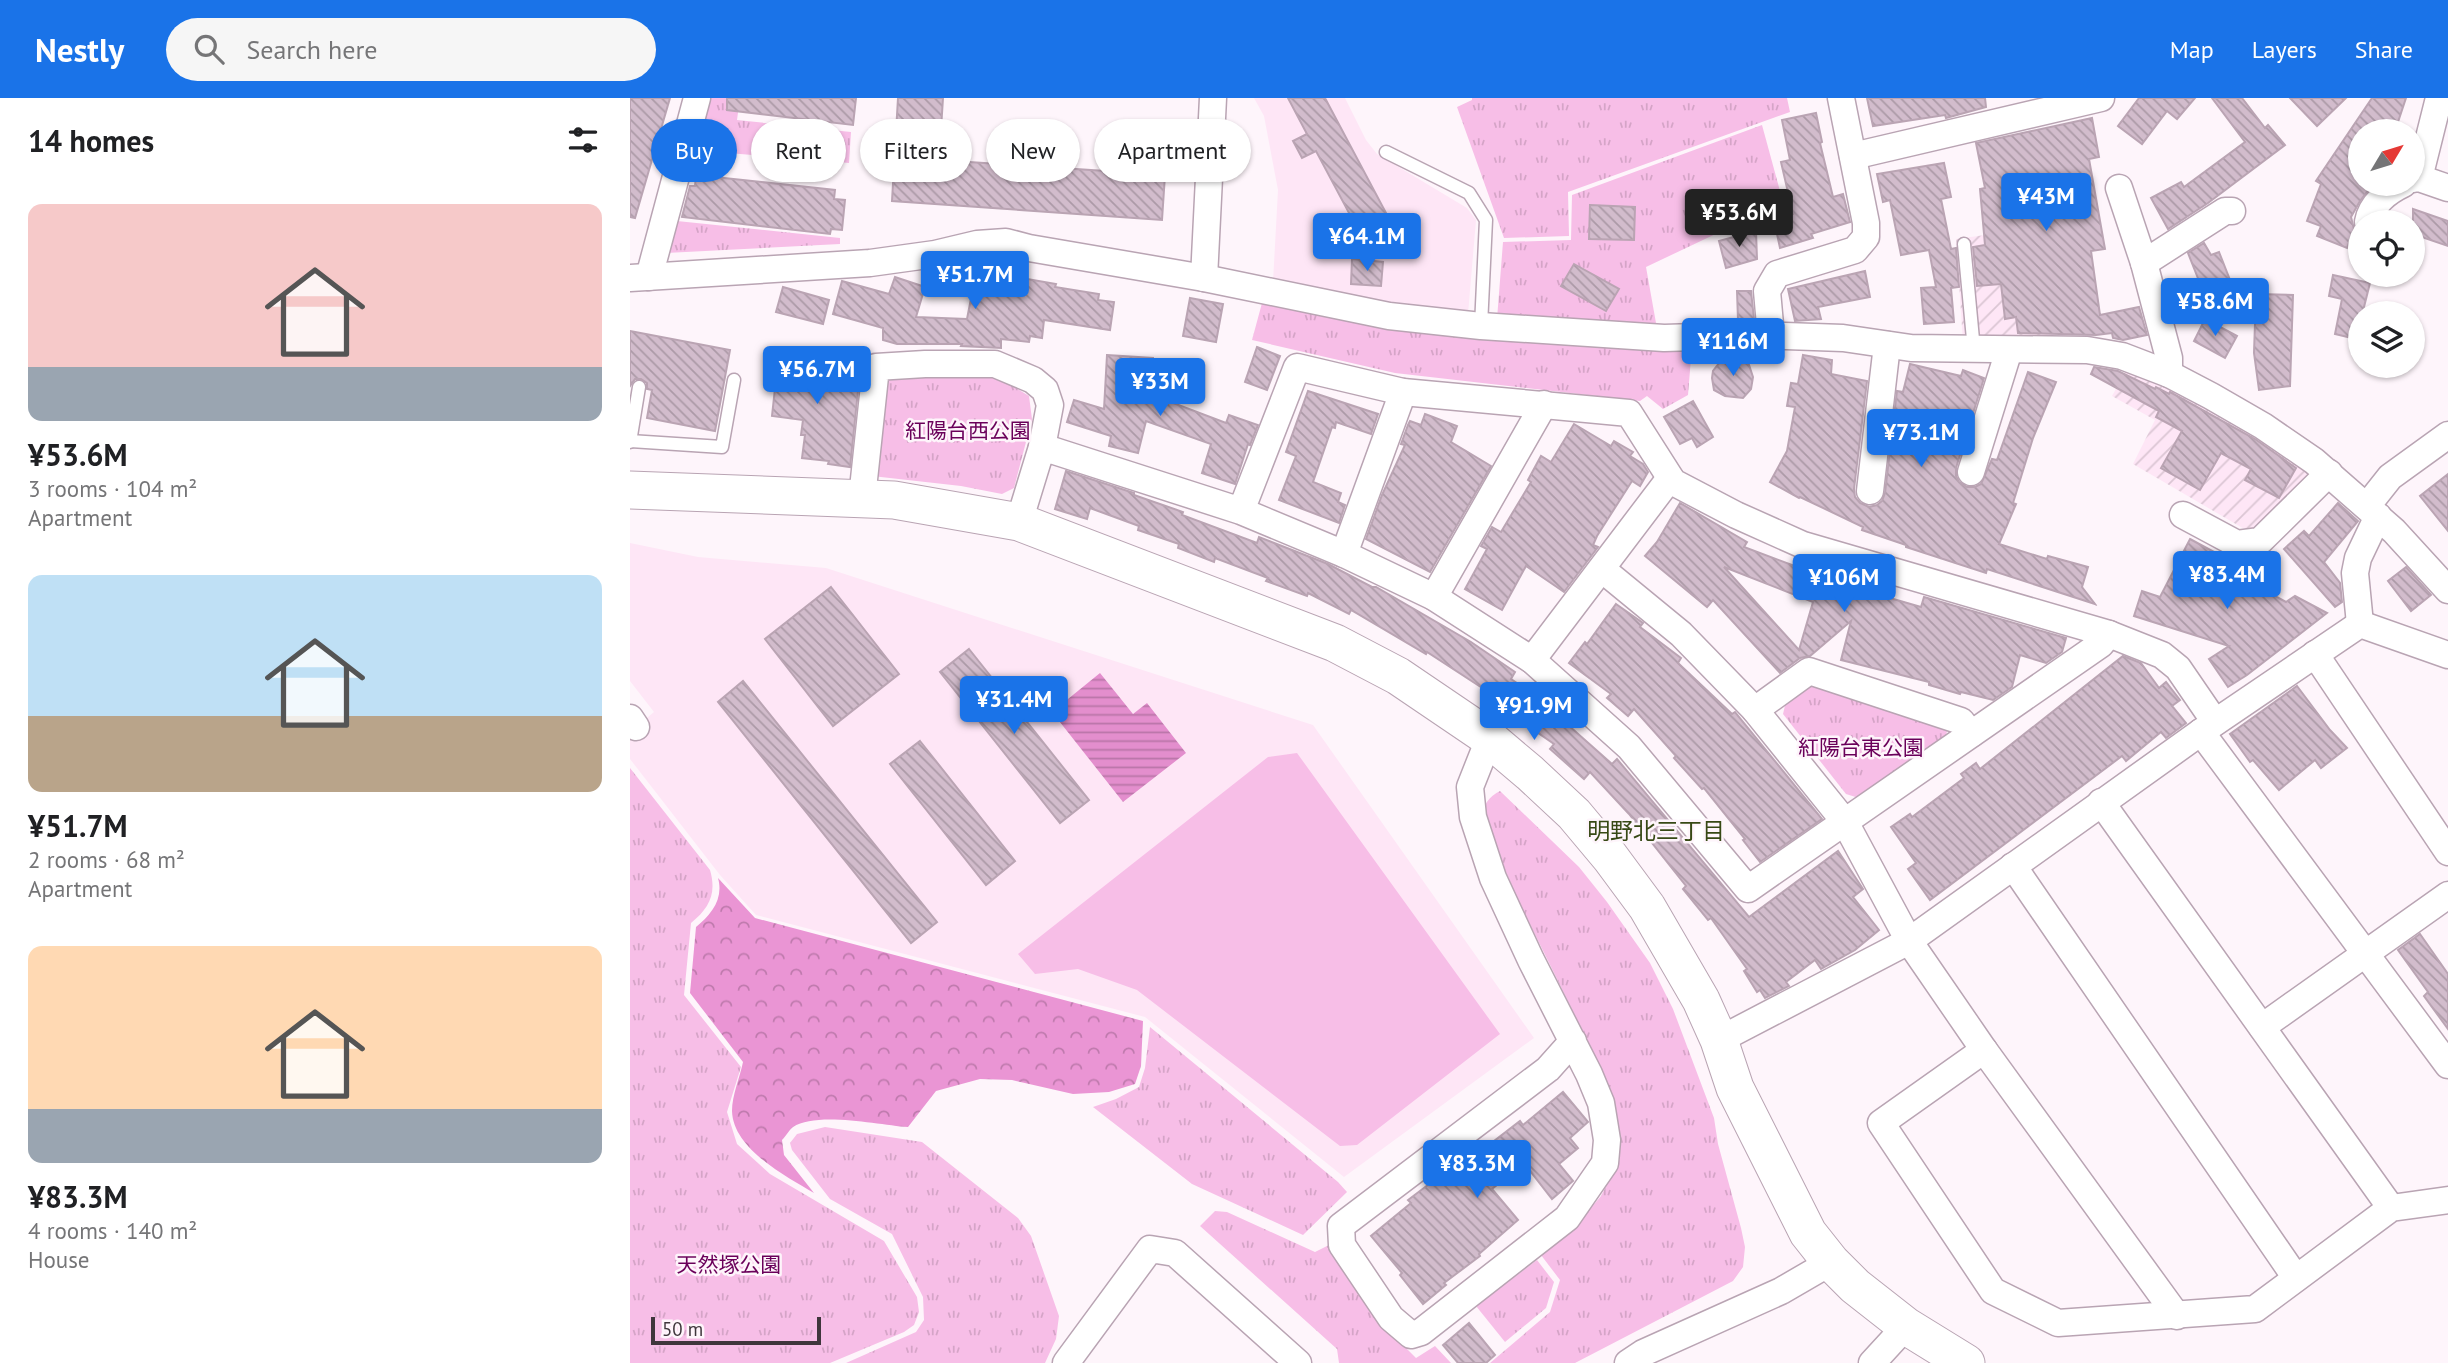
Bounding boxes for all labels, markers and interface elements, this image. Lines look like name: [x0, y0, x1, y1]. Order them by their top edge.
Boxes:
search box: [166, 18, 656, 81]
text: Nestly: [35, 28, 124, 71]
icon: search: [190, 30, 228, 68]
text: Search here: [246, 33, 378, 66]
text: Map: [2170, 34, 2214, 65]
text: Layers: [2252, 34, 2317, 65]
text: Share: [2355, 34, 2413, 65]
chip: Buy: [651, 119, 737, 182]
chip: Rent: [751, 119, 846, 182]
chip: Filters: [860, 119, 972, 182]
chip: New: [986, 119, 1080, 182]
chip: Apartment: [1094, 119, 1251, 182]
north arrow: [2348, 119, 2426, 196]
map controls: [2348, 119, 2425, 378]
text: 14 homes: [28, 121, 154, 160]
icon: filters: [564, 121, 602, 159]
pin: ¥43M: [2005, 174, 2087, 233]
text: ¥43M: [2017, 181, 2075, 210]
pin: ¥53.6M: [1682, 190, 1796, 249]
text: ¥53.6M: [1701, 197, 1777, 226]
button: locate: [2348, 210, 2425, 287]
pin: ¥64.1M: [1310, 214, 1424, 273]
text: ¥64.1M: [1329, 221, 1405, 250]
icon: home: [252, 249, 378, 375]
pin: ¥51.7M: [918, 252, 1032, 311]
text: ¥51.7M: [937, 259, 1013, 288]
pin: ¥58.6M: [2158, 278, 2272, 338]
text: ¥58.6M: [2177, 286, 2253, 315]
button: layers: [2348, 301, 2425, 378]
pin: ¥116M: [1684, 318, 1782, 378]
text: ¥116M: [1698, 326, 1768, 355]
pin: ¥56.7M: [760, 346, 874, 406]
text: ¥56.7M: [779, 354, 855, 383]
pin: ¥33M: [1119, 358, 1201, 418]
text: ¥33M: [1131, 366, 1189, 395]
pin: ¥73.1M: [1864, 410, 1978, 469]
park label: 紅陽台西公園: [905, 417, 1031, 444]
text: ¥73.1M: [1883, 417, 1959, 446]
text: ¥53.6M: [28, 435, 127, 474]
text: 3 rooms · 104 m²: [28, 474, 197, 503]
text: Apartment: [28, 503, 132, 532]
pin: ¥83.4M: [2170, 552, 2284, 611]
pin: ¥106M: [1795, 554, 1893, 614]
text: ¥83.4M: [2189, 559, 2265, 588]
text: ¥106M: [1809, 562, 1879, 591]
icon: home: [252, 620, 378, 746]
pin: ¥31.4M: [957, 676, 1071, 736]
pin: ¥91.9M: [1477, 682, 1591, 742]
text: ¥31.4M: [976, 684, 1052, 713]
text: ¥91.9M: [1496, 690, 1572, 719]
park label: 紅陽台東公園: [1798, 734, 1924, 761]
text: ¥51.7M: [28, 806, 127, 845]
district label: 明野北三丁目: [1587, 816, 1725, 845]
text: 2 rooms · 68 m²: [28, 845, 185, 874]
text: Apartment: [28, 874, 132, 903]
icon: home: [252, 991, 378, 1117]
pin: ¥83.3M: [1420, 1140, 1534, 1200]
text: ¥83.3M: [1439, 1148, 1515, 1177]
text: ¥83.3M: [28, 1177, 127, 1216]
text: 4 rooms · 140 m²: [28, 1216, 197, 1245]
text: House: [28, 1245, 90, 1274]
park label: 天然塚公園: [677, 1251, 782, 1278]
scale bar: [651, 1314, 821, 1346]
text: 50 m: [662, 1317, 703, 1341]

